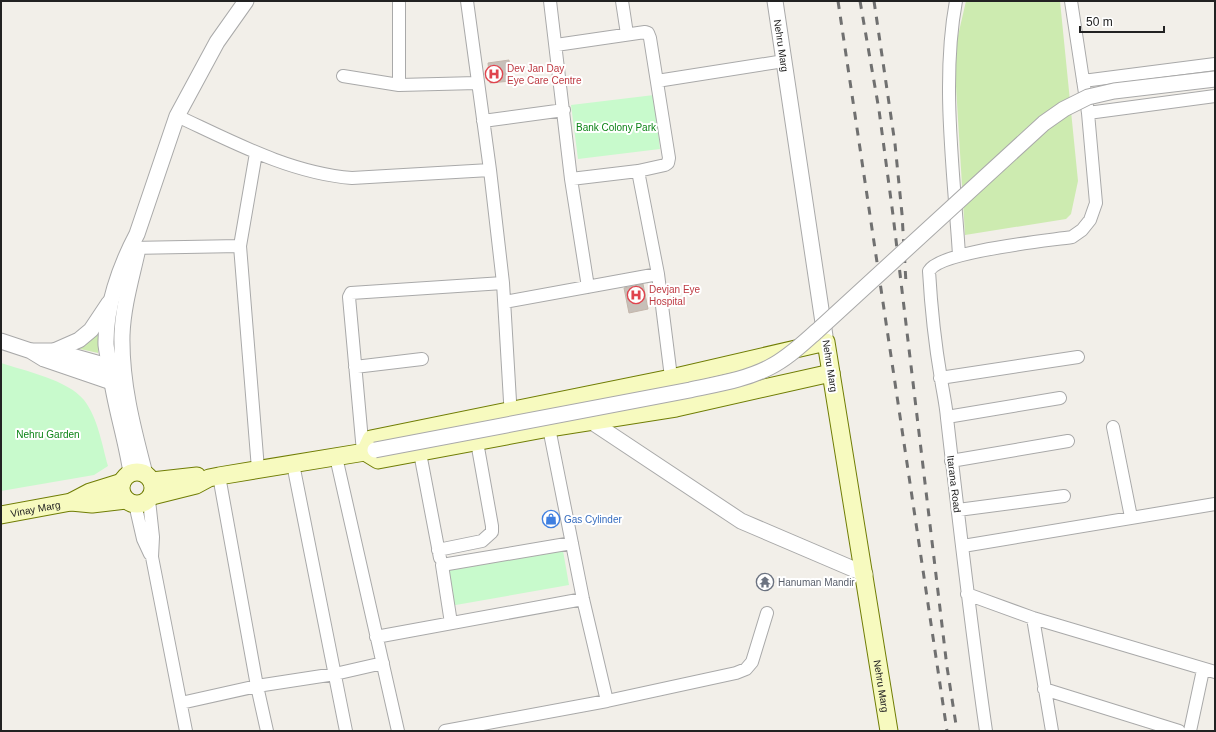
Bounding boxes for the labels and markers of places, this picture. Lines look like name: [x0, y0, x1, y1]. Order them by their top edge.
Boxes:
place label: Dev Jan Day Eye Care Centre: [507, 63, 582, 86]
hospital icon: Dev Jan Day Eye Care Centre: [484, 64, 504, 84]
place label: Devjan Eye Hospital: [649, 284, 701, 307]
hospital icon: Devjan Eye Hospital: [626, 285, 646, 305]
shop icon: Gas Cylinder: [541, 509, 561, 529]
place label: Gas Cylinder: [564, 514, 622, 525]
temple icon: Hanuman Mandir: [755, 572, 775, 592]
place label: Hanuman Mandir: [778, 577, 855, 588]

